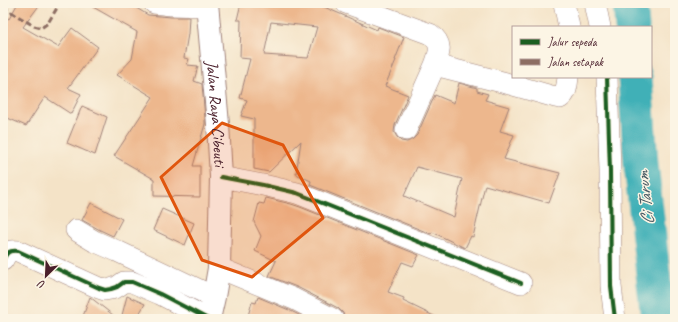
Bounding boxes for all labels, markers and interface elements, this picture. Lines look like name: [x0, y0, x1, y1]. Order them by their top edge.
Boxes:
legend: [512, 26, 652, 78]
text: Jalur sepeda: [547, 34, 598, 50]
text: Jalan setapak: [547, 54, 604, 70]
street label: Jalan Raya Cibeuti: [201, 59, 230, 169]
water label: Ci Tarum: [631, 168, 659, 226]
north arrow: [26, 256, 66, 296]
text: U: [34, 277, 47, 293]

